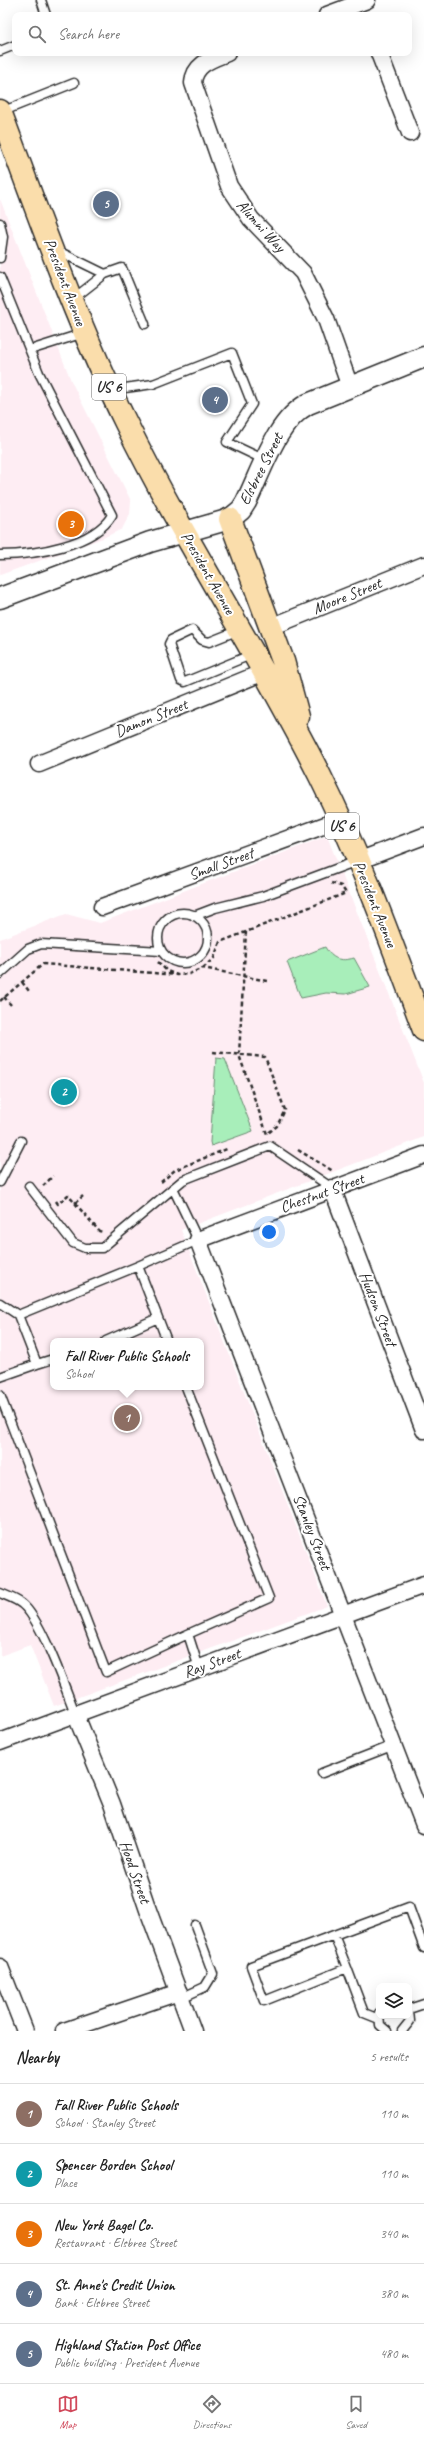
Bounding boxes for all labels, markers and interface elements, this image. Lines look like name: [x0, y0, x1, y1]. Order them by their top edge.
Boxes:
search box: [12, 12, 412, 56]
icon: search: [26, 23, 48, 45]
text: Search here: [58, 25, 119, 44]
pin: 5: [93, 189, 119, 219]
street label: Alumni Way: [232, 196, 291, 258]
street label: President Avenue: [39, 236, 91, 330]
road number: US 6: [92, 374, 126, 400]
pin: 4: [202, 385, 228, 415]
street label: Elsbree Street: [234, 428, 288, 508]
pin: 3: [58, 509, 84, 539]
street label: President Avenue: [176, 528, 240, 619]
street label: Moore Street: [310, 573, 386, 619]
street label: Damon Street: [112, 694, 192, 742]
road number: US 6: [325, 813, 359, 839]
street label: Small Street: [186, 842, 259, 885]
street label: President Avenue: [349, 858, 402, 952]
pin: 2: [51, 1077, 77, 1107]
street label: Chestnut Street: [277, 1168, 368, 1217]
your location: [259, 1222, 279, 1242]
street label: Hudson Street: [355, 1269, 402, 1352]
popup: [50, 1338, 204, 1390]
text: Fall River Public Schools: [65, 1347, 189, 1366]
text: School: [65, 1366, 93, 1382]
pin: 1: [114, 1403, 140, 1433]
street label: Stanley Street: [288, 1491, 336, 1574]
street label: Ray Street: [181, 1643, 245, 1682]
street label: Hood Street: [115, 1838, 156, 1908]
map controls: [376, 1983, 412, 2019]
button: layers: [376, 1983, 412, 2019]
text: Nearby: [16, 2047, 59, 2068]
text: 5 results: [370, 2049, 408, 2065]
text: Fall River Public Schools: [54, 2096, 178, 2115]
text: 1: [26, 2106, 32, 2122]
text: 110 m: [380, 2106, 408, 2122]
text: School · Stanley Street: [54, 2115, 155, 2131]
text: Spencer Borden School: [54, 2156, 172, 2175]
text: 2: [26, 2166, 32, 2182]
text: 110 m: [380, 2166, 408, 2182]
text: Place: [54, 2175, 77, 2191]
text: New York Bagel Co.: [54, 2216, 153, 2235]
text: 3: [26, 2226, 32, 2242]
text: 340 m: [380, 2226, 408, 2242]
text: Restaurant · Elsbree Street: [54, 2235, 177, 2251]
text: St. Anne's Credit Union: [54, 2276, 175, 2295]
text: 4: [26, 2286, 32, 2302]
text: 380 m: [380, 2286, 408, 2302]
text: Bank · Elsbree Street: [54, 2295, 149, 2311]
text: Highland Station Post Office: [54, 2336, 200, 2355]
text: 5: [26, 2346, 32, 2362]
text: 480 m: [380, 2346, 408, 2362]
text: Public building · President Avenue: [54, 2355, 199, 2371]
tab: Map: [57, 2393, 79, 2431]
tab: Directions: [193, 2393, 231, 2431]
tab: Saved: [345, 2393, 367, 2431]

